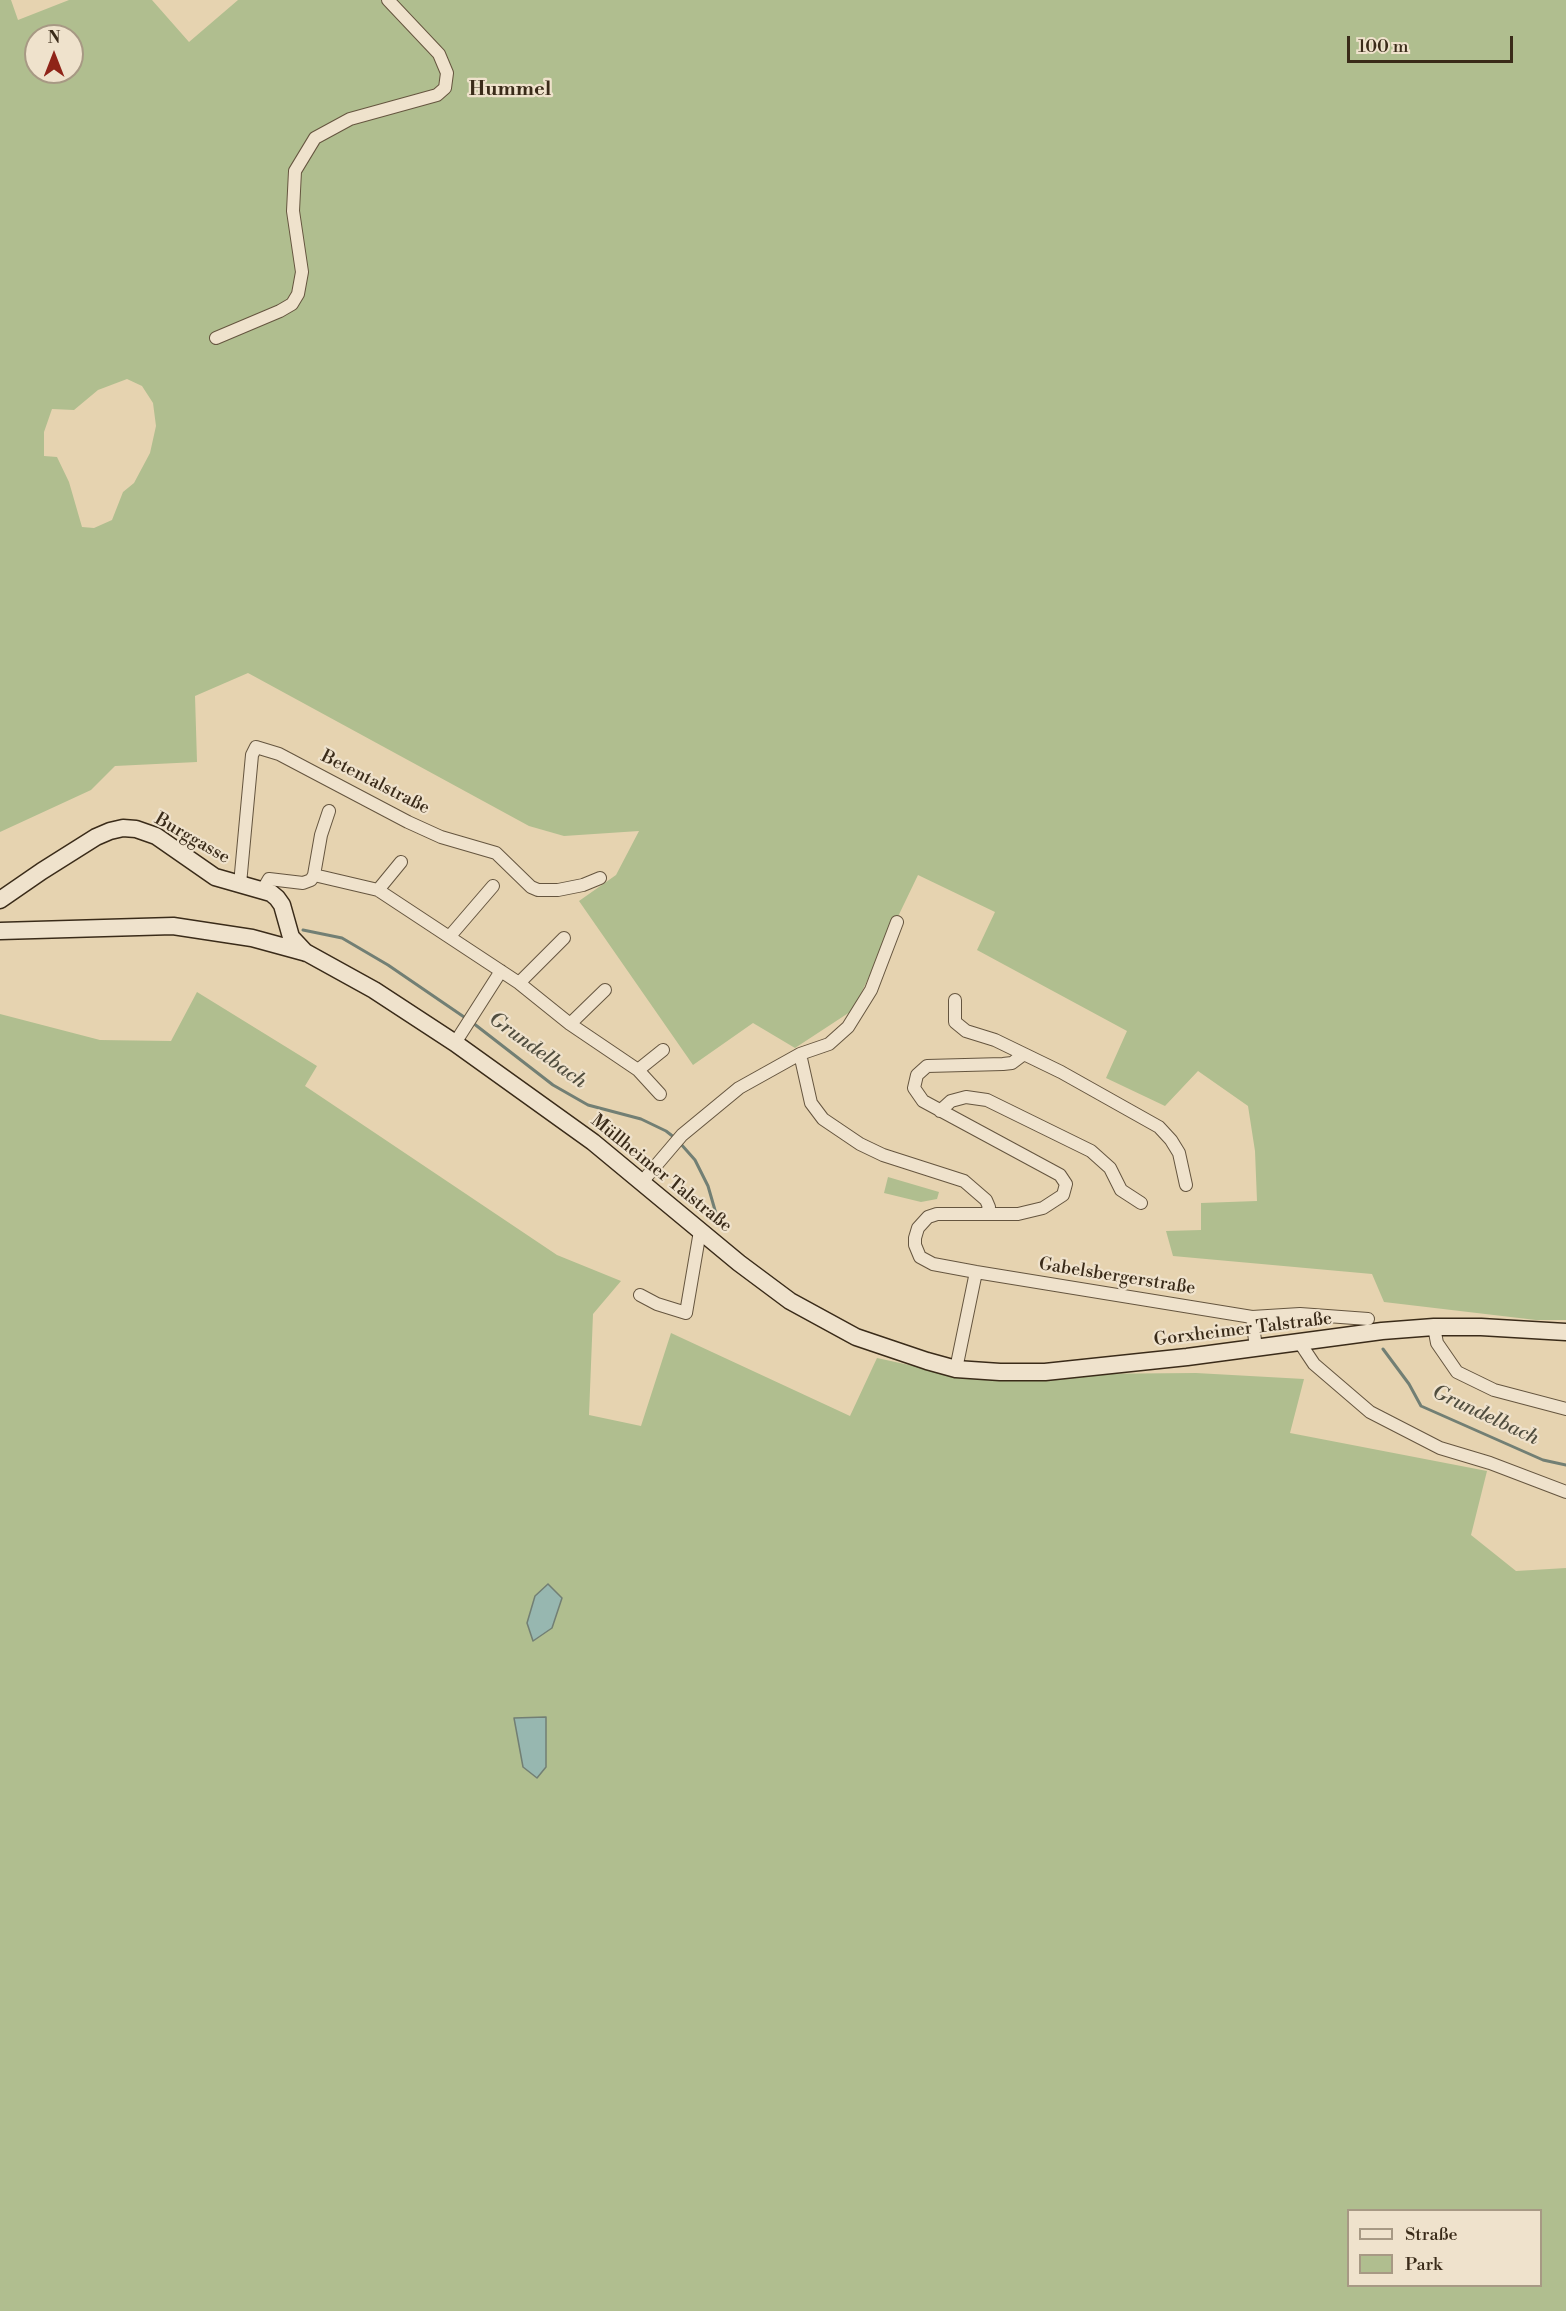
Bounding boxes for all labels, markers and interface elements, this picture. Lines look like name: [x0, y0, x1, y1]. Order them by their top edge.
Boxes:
north arrow: [24, 24, 84, 84]
scale bar: [1350, 24, 1516, 62]
text: N: [48, 28, 60, 48]
text: 100 m: [1358, 35, 1409, 58]
district label: Hummel: [469, 78, 551, 102]
street label: Betentalstraße: [317, 746, 433, 820]
street label: Burggasse: [151, 809, 233, 869]
water label: Grundelbach: [484, 1008, 590, 1094]
street label: Müllheimer Talstraße: [586, 1110, 736, 1238]
street label: Gabelsbergerstraße: [1037, 1254, 1197, 1300]
street label: Gorxheimer Talstraße: [1153, 1308, 1333, 1352]
water label: Grundelbach: [1428, 1381, 1542, 1451]
legend: [1347, 2209, 1542, 2287]
text: Straße: [1405, 2223, 1458, 2246]
text: Park: [1405, 2253, 1442, 2276]

